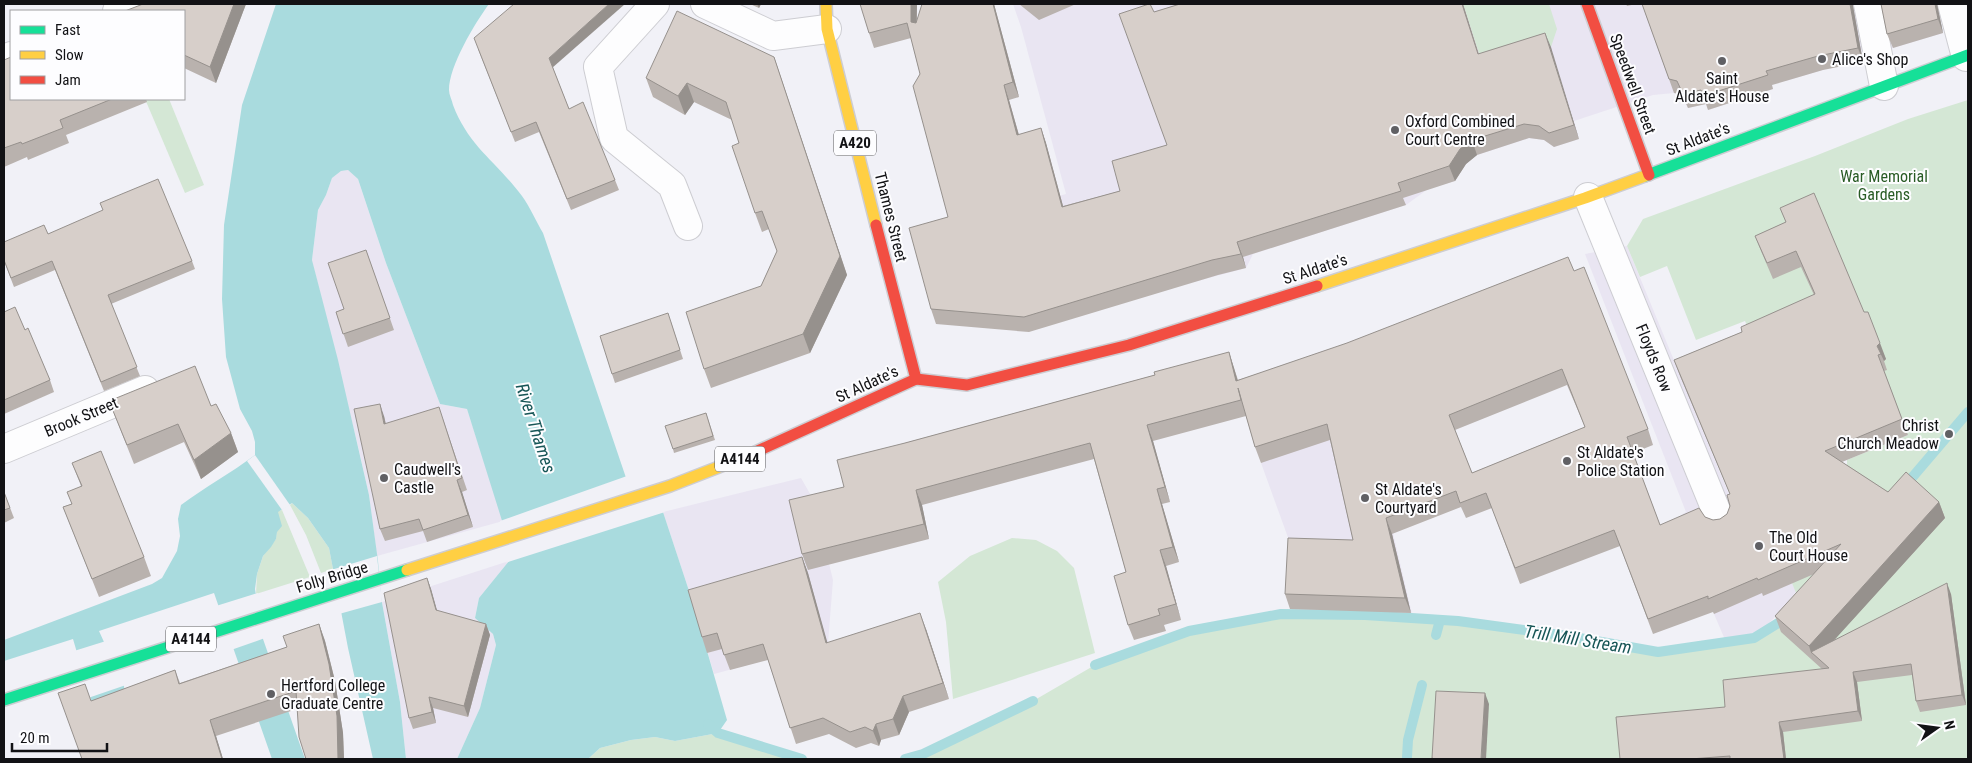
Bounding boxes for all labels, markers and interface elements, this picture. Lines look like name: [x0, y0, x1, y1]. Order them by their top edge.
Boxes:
legend: [10, 10, 185, 100]
text: Fast: [55, 21, 80, 39]
street label: Speedwell Street: [1606, 31, 1660, 137]
text: Slow: [55, 46, 84, 64]
place label: Alice's Shop: [1832, 50, 1909, 69]
marker: Alice's Shop: [1816, 53, 1828, 65]
marker: Saint Aldate's House: [1716, 55, 1728, 67]
place label: Saint Aldate's House: [1675, 69, 1769, 106]
text: Jam: [55, 71, 81, 89]
place label: Oxford Combined Court Centre: [1405, 112, 1515, 149]
street label: St Aldate's: [1663, 118, 1733, 160]
marker: Oxford Combined Court Centre: [1389, 124, 1401, 136]
road number: A420: [834, 130, 876, 156]
park label: War Memorial Gardens: [1840, 167, 1928, 204]
street label: Thames Street: [871, 170, 911, 264]
street label: St Aldate's: [1280, 250, 1350, 288]
street label: Floyds Row: [1632, 321, 1676, 395]
street label: St Aldate's: [833, 361, 901, 407]
water label: River Thames: [512, 381, 560, 476]
street label: Brook Street: [41, 393, 121, 441]
place label: Christ Church Meadow: [1837, 416, 1939, 453]
marker: Christ Church Meadow: [1943, 428, 1955, 440]
place label: St Aldate's Police Station: [1577, 443, 1665, 480]
road number: A4144: [715, 446, 765, 472]
marker: St Aldate's Police Station: [1561, 455, 1573, 467]
place label: Caudwell's Castle: [394, 460, 461, 497]
marker: Caudwell's Castle: [378, 472, 390, 484]
place label: St Aldate's Courtyard: [1375, 480, 1442, 517]
marker: St Aldate's Courtyard: [1359, 492, 1371, 504]
place label: The Old Court House: [1769, 528, 1848, 565]
marker: The Old Court House: [1753, 540, 1765, 552]
street label: Folly Bridge: [294, 557, 370, 597]
water label: Trill Mill Stream: [1523, 620, 1633, 658]
road number: A4144: [166, 626, 216, 652]
place label: Hertford College Graduate Centre: [281, 676, 385, 713]
marker: Hertford College Graduate Centre: [265, 688, 277, 700]
north arrow: [1912, 703, 1962, 753]
text: N: [1941, 719, 1958, 731]
scale bar: [12, 720, 108, 752]
text: 20 m: [20, 729, 50, 747]

